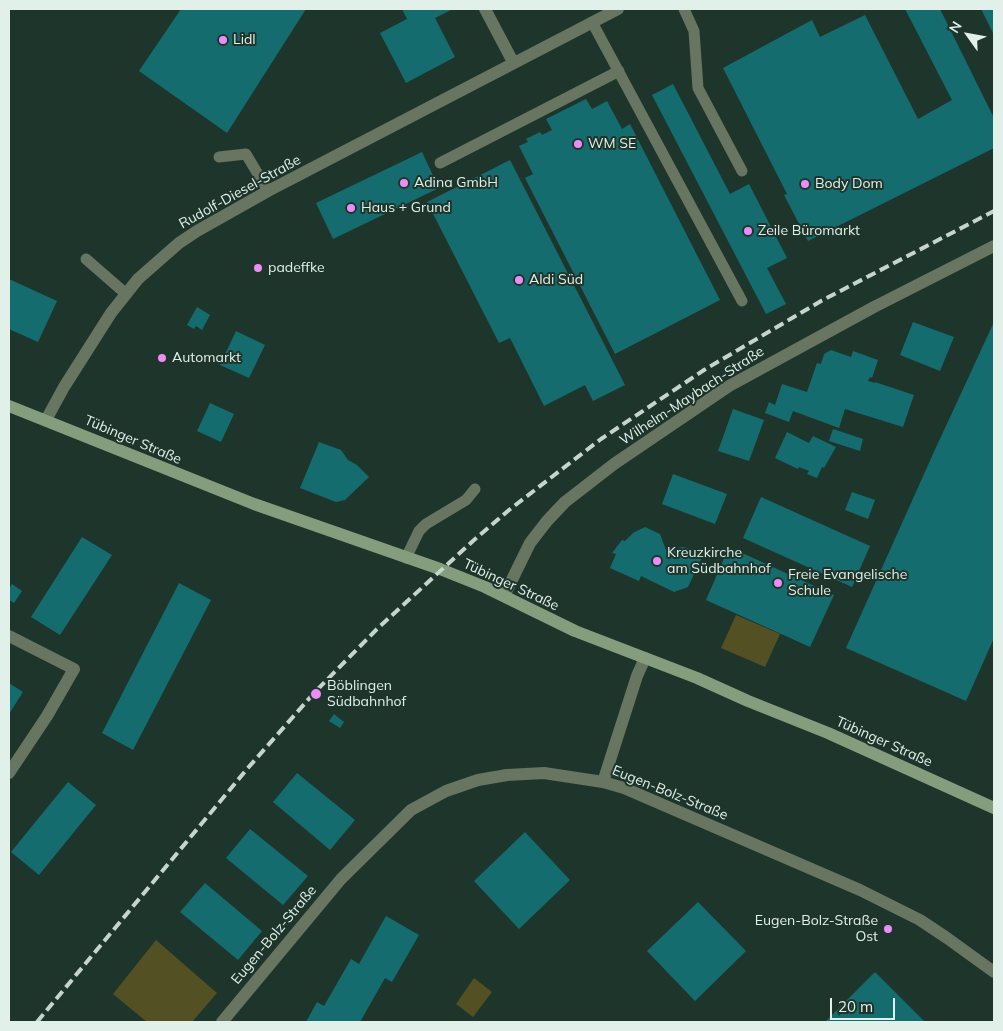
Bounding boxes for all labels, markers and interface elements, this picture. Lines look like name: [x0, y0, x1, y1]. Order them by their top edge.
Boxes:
north arrow: [943, 10, 993, 60]
text: N: [945, 18, 966, 36]
place label: Lidl: [233, 32, 256, 48]
marker: Lidl: [217, 34, 229, 46]
place label: WM SE: [588, 136, 636, 152]
marker: WM SE: [572, 138, 584, 150]
street label: Rudolf-Diesel-Straße: [176, 152, 304, 232]
place label: Adina GmbH: [414, 175, 498, 191]
place label: Body Dom: [815, 176, 883, 192]
marker: Adina GmbH: [398, 177, 410, 189]
marker: Body Dom: [799, 178, 811, 190]
place label: Haus + Grund: [361, 200, 451, 216]
marker: Haus + Grund: [345, 202, 357, 214]
place label: Zeile Büromarkt: [758, 223, 860, 239]
marker: Zeile Büromarkt: [742, 225, 754, 237]
place label: padeffke: [268, 260, 325, 276]
marker: padeffke: [252, 262, 264, 274]
place label: Aldi Süd: [529, 272, 583, 288]
marker: Aldi Süd: [513, 274, 525, 286]
street label: Wilhelm-Maybach-Straße: [617, 343, 767, 449]
place label: Automarkt: [172, 350, 241, 366]
marker: Automarkt: [156, 352, 168, 364]
street label: Tübinger Straße: [82, 412, 184, 468]
place label: Kreuzkirche am Südbahnhof: [667, 545, 771, 578]
street label: Tübinger Straße: [460, 555, 562, 615]
marker: Kreuzkirche am Südbahnhof: [651, 555, 663, 567]
place label: Freie Evangelische Schule: [788, 567, 907, 600]
marker: Freie Evangelische Schule: [772, 577, 784, 589]
place label: Böblingen Südbahnhof: [327, 678, 406, 710]
marker: Böblingen Südbahnhof: [309, 687, 323, 701]
street label: Tübinger Straße: [833, 713, 935, 771]
street label: Eugen-Bolz-Straße: [610, 762, 730, 824]
street label: Eugen-Bolz-Straße: [228, 882, 320, 988]
place label: Eugen-Bolz-Straße Ost: [755, 913, 878, 946]
marker: Eugen-Bolz-Straße Ost: [882, 923, 894, 935]
scale bar: [833, 988, 898, 1020]
text: 20 m: [838, 997, 873, 1016]

